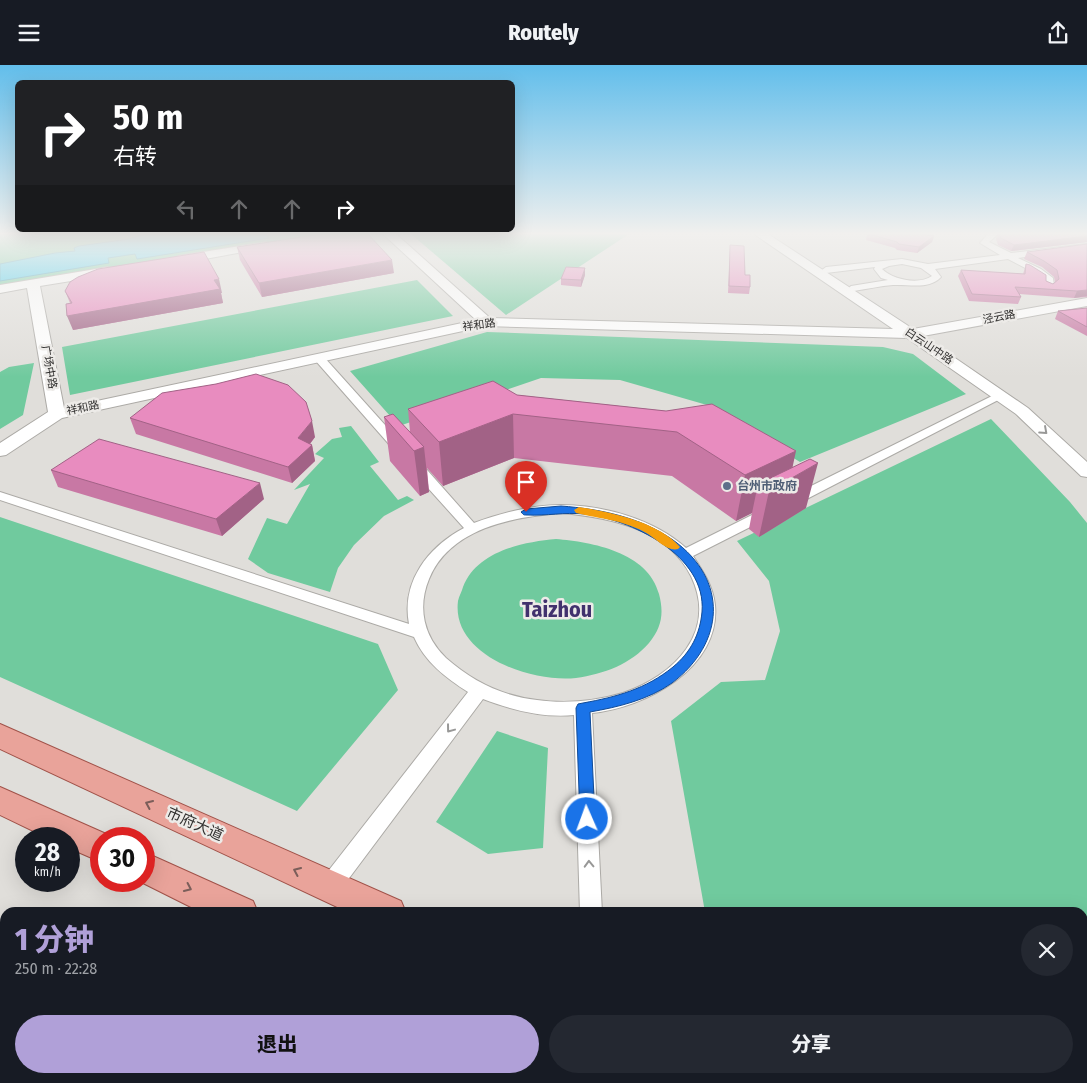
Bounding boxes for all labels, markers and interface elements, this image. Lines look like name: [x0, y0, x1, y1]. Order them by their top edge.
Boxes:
icon: menu: [15, 19, 43, 47]
text: Routely: [508, 19, 579, 46]
icon: share: [1044, 19, 1072, 47]
text: 50 m: [113, 96, 183, 138]
icon: right: [30, 100, 95, 165]
text: 右转: [113, 143, 157, 170]
icon: left: [172, 195, 200, 223]
icon: ahead: [225, 195, 253, 223]
icon: ahead: [278, 195, 306, 223]
icon: right: [331, 195, 359, 223]
street label: 泾云路: [982, 307, 1016, 327]
street label: 祥和路: [462, 317, 496, 333]
street label: 白云山中路: [903, 325, 955, 367]
street label: 广场中路: [39, 344, 59, 390]
street label: 祥和路: [66, 398, 100, 418]
one-way arrow: [1038, 425, 1047, 434]
pin: [505, 461, 547, 512]
icon: arrive: [512, 468, 540, 496]
place label: 台州市政府: [737, 479, 797, 493]
marker: 台州市政府: [721, 480, 733, 492]
district label: Taizhou: [522, 596, 592, 623]
one-way arrow: [447, 723, 455, 732]
position arrow: [560, 792, 612, 844]
one-way arrow: [145, 799, 154, 810]
street label: 市府大道: [164, 804, 226, 844]
speed limit sign: 30: [90, 827, 155, 892]
text: 28: [35, 838, 60, 868]
one-way arrow: [583, 860, 594, 868]
text: km/h: [34, 865, 61, 879]
one-way arrow: [293, 866, 302, 877]
one-way arrow: [183, 882, 192, 892]
text: 1 分钟: [15, 922, 94, 958]
button: close: [1021, 924, 1073, 976]
text: 250 m · 22:28: [15, 959, 97, 978]
button: 退出: [15, 1015, 539, 1073]
button: 分享: [549, 1015, 1073, 1073]

